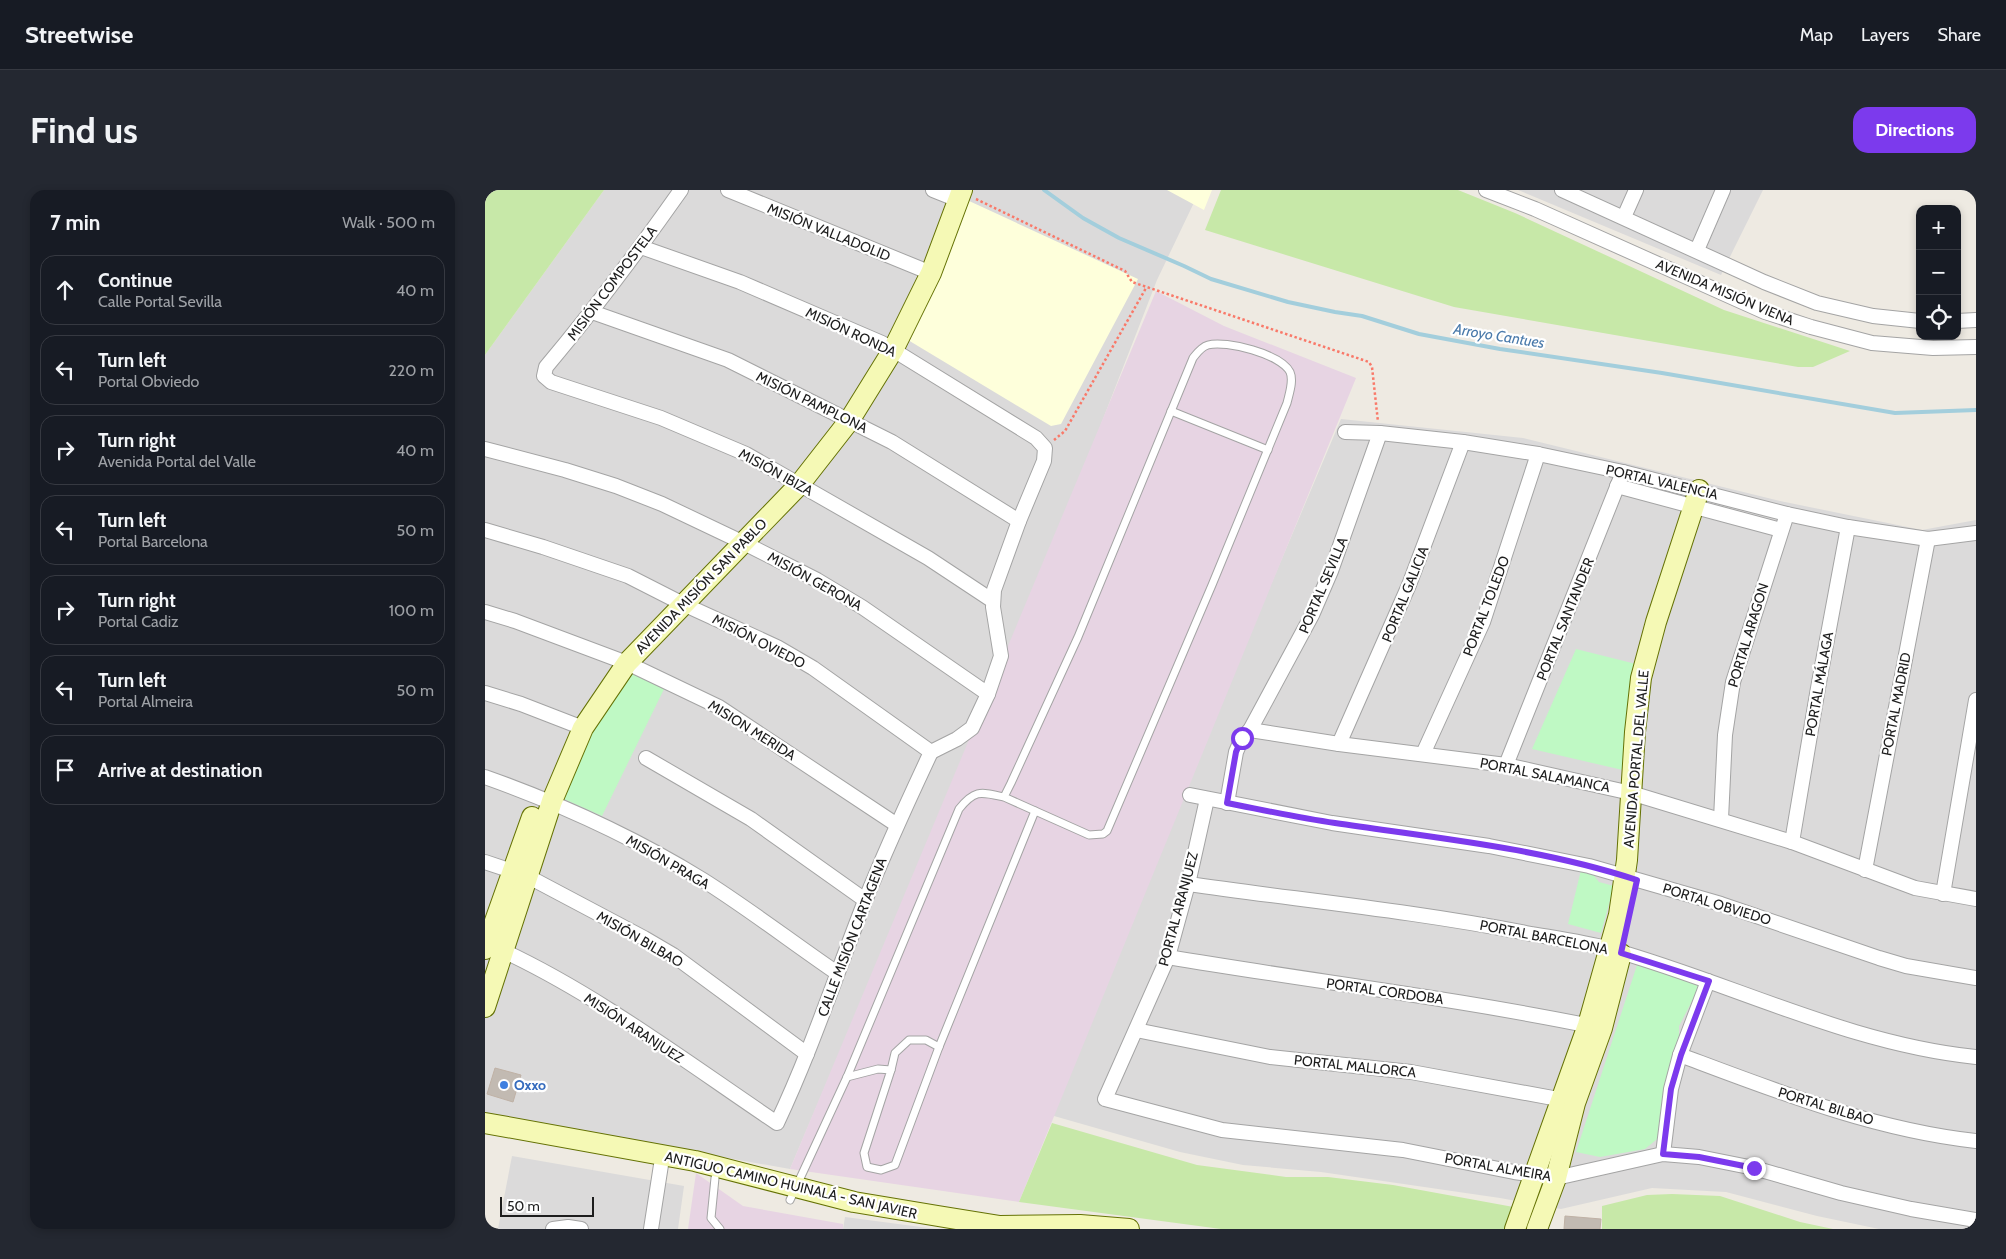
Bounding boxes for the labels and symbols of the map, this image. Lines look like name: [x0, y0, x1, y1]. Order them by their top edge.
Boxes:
street label: MISIÓN VALLADOLID: [765, 199, 893, 265]
street label: MISIÓN COMPOSTELA: [563, 222, 661, 344]
street label: AVENIDA MISIÓN VIENA: [1653, 255, 1797, 329]
street label: MISIÓN RONDA: [803, 303, 900, 361]
water label: Arroyo Cantues: [1451, 320, 1546, 352]
street label: MISIÓN PAMPLONA: [753, 367, 871, 437]
street label: MISIÓN IBIZA: [736, 444, 817, 500]
street label: PORTAL VALENCIA: [1604, 460, 1720, 504]
street label: AVENIDA MISIÓN SAN PABLO: [631, 514, 771, 658]
street label: PORTAL SEVILLA: [1295, 534, 1352, 636]
street label: PORTAL GALICIA: [1378, 543, 1433, 645]
street label: MISIÓN GERONA: [765, 548, 866, 615]
street label: PORTAL TOLEDO: [1459, 553, 1514, 659]
street label: PORTAL SANTANDER: [1532, 554, 1598, 683]
street label: PORTAL ARAGON: [1724, 581, 1772, 689]
street label: MISIÓN OVIEDO: [710, 610, 809, 672]
street label: PORTAL MÁLAGA: [1801, 630, 1837, 738]
street label: PORTAL MADRID: [1877, 651, 1915, 757]
street label: AVENIDA PORTAL DEL VALLE: [1619, 669, 1653, 849]
street label: MISION MERIDA: [705, 696, 800, 764]
route start: [1231, 727, 1254, 750]
street label: PORTAL SALAMANCA: [1478, 754, 1612, 797]
street label: MISIÓN PRAGA: [623, 831, 713, 893]
street label: PORTAL ARANJUEZ: [1154, 850, 1202, 968]
street label: CALLE MISIÓN CARTAGENA: [813, 855, 891, 1019]
street label: PORTAL OBVIEDO: [1661, 879, 1774, 929]
street label: MISIÓN BILBAO: [594, 907, 687, 971]
street label: PORTAL BARCELONA: [1478, 916, 1610, 958]
street label: PORTAL CORDOBA: [1325, 974, 1445, 1008]
street label: MISIÓN ARANJUEZ: [581, 989, 687, 1067]
street label: PORTAL MALLORCA: [1293, 1051, 1417, 1081]
place label: Oxxo: [514, 1076, 546, 1094]
marker: Oxxo: [498, 1079, 510, 1091]
street label: PORTAL BILBAO: [1776, 1083, 1876, 1129]
street label: ANTIGUO CAMINO HUINALÁ - SAN JAVIER: [663, 1147, 919, 1223]
street label: PORTAL ALMEIRA: [1443, 1149, 1553, 1185]
route end: [1743, 1157, 1766, 1180]
scale bar: [500, 1194, 594, 1217]

